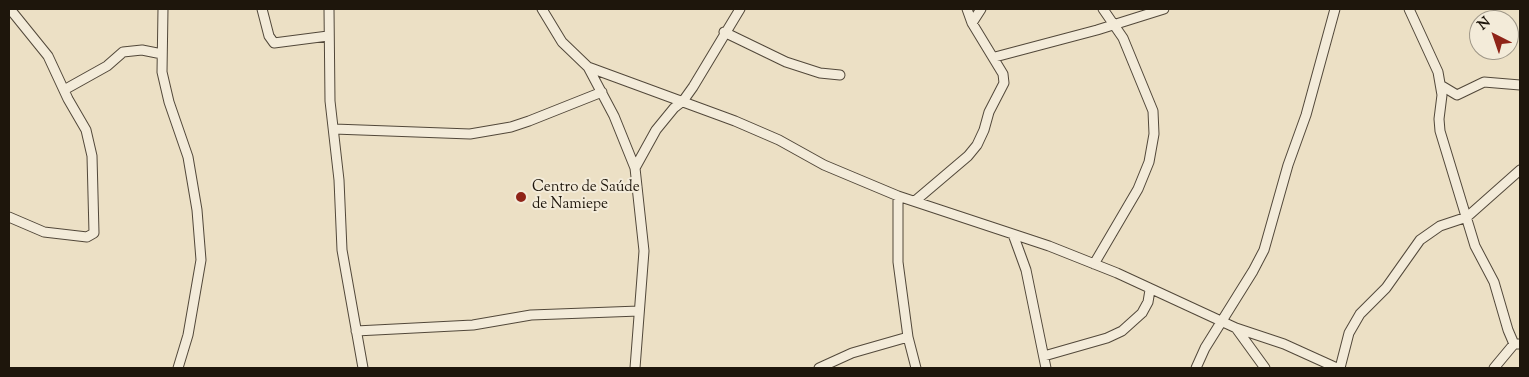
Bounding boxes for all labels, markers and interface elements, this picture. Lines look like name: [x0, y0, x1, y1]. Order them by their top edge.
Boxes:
north arrow: [1469, 10, 1519, 60]
text: N: [1474, 13, 1496, 36]
place label: Centro de Saúde de Namiepe: [532, 179, 640, 214]
marker: Centro de Saúde de Namiepe: [514, 190, 528, 204]

